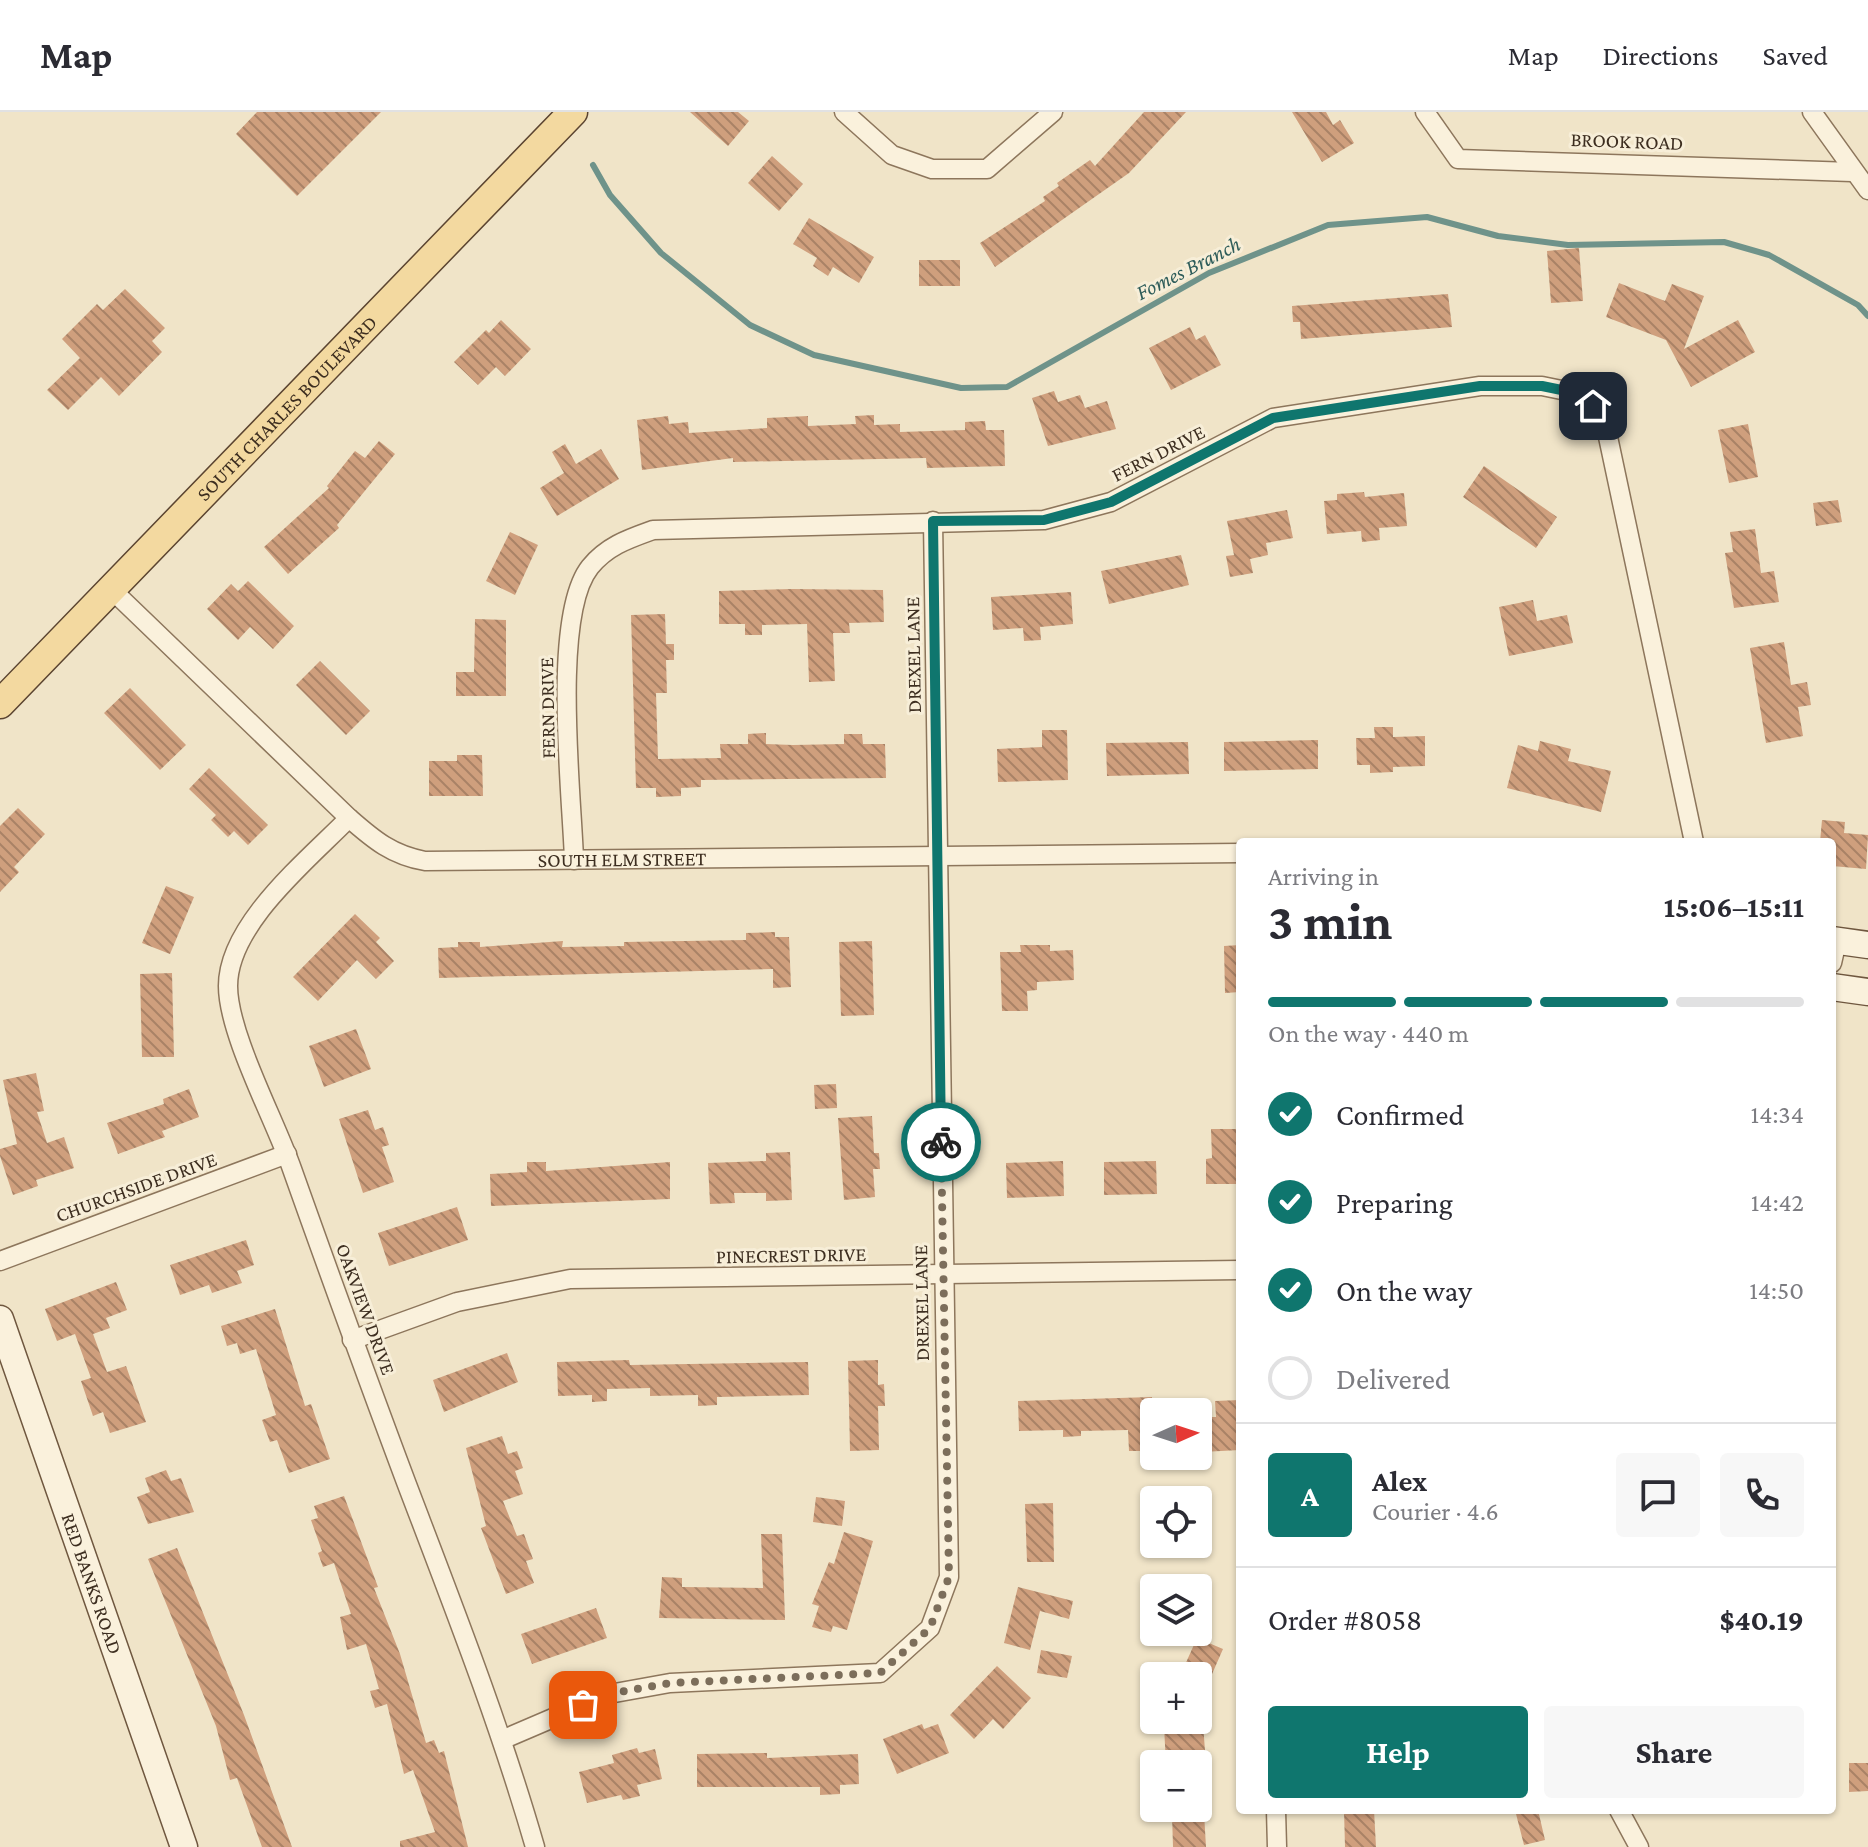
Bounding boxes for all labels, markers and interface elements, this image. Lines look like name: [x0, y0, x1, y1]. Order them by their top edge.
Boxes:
text: Map: [40, 34, 113, 76]
text: Map: [1508, 40, 1559, 71]
text: Directions: [1603, 40, 1718, 71]
text: Saved: [1762, 40, 1828, 71]
street label: BROOK ROAD: [1570, 128, 1684, 154]
water label: Fomes Branch: [1132, 231, 1244, 305]
street label: SOUTH CHARLES BOULEVARD: [192, 311, 381, 505]
pin: [1559, 372, 1627, 440]
icon: home: [1571, 384, 1615, 428]
street label: FERN DRIVE: [1108, 420, 1208, 486]
street label: DREXEL LANE: [901, 596, 925, 713]
street label: FERN DRIVE: [535, 657, 559, 759]
street label: SOUTH ELM STREET: [538, 847, 707, 871]
text: Arriving in: [1268, 862, 1379, 891]
text: 15:06–15:11: [1664, 890, 1804, 923]
text: 3 min: [1268, 892, 1392, 950]
text: On the way · 440 m: [1268, 1019, 1469, 1048]
icon: check: [1268, 1092, 1312, 1136]
text: Confirmed: [1336, 1098, 1464, 1131]
text: 14:34: [1751, 1100, 1804, 1129]
courier: [901, 1102, 981, 1182]
icon: bike: [919, 1120, 963, 1164]
street label: CHURCHSIDE DRIVE: [52, 1148, 220, 1226]
icon: check: [1268, 1180, 1312, 1224]
text: Preparing: [1336, 1186, 1453, 1219]
text: 14:42: [1751, 1188, 1804, 1217]
street label: OAKVIEW DRIVE: [332, 1240, 400, 1378]
street label: PINECREST DRIVE: [716, 1243, 867, 1267]
street label: DREXEL LANE: [909, 1244, 933, 1361]
icon: check: [1268, 1268, 1312, 1312]
text: On the way: [1336, 1274, 1472, 1307]
text: 14:50: [1749, 1276, 1804, 1305]
text: Delivered: [1336, 1362, 1451, 1395]
north arrow: [1140, 1398, 1212, 1470]
map controls: [1140, 1398, 1212, 1822]
button: chat: [1616, 1453, 1700, 1537]
button: phone: [1720, 1453, 1804, 1537]
text: Alex: [1372, 1464, 1427, 1497]
text: A: [1301, 1479, 1319, 1512]
button: locate: [1140, 1486, 1212, 1558]
text: Courier · 4.6: [1372, 1497, 1499, 1526]
street label: RED BANKS ROAD: [57, 1510, 127, 1657]
button: layers: [1140, 1574, 1212, 1646]
text: Order #8058: [1268, 1603, 1422, 1636]
text: $40.19: [1719, 1603, 1804, 1636]
button: +: [1140, 1662, 1212, 1734]
pin: [549, 1671, 617, 1739]
icon: bag: [561, 1683, 605, 1727]
button: Help: [1268, 1706, 1528, 1798]
button: Share: [1544, 1706, 1804, 1798]
button: −: [1140, 1750, 1212, 1822]

